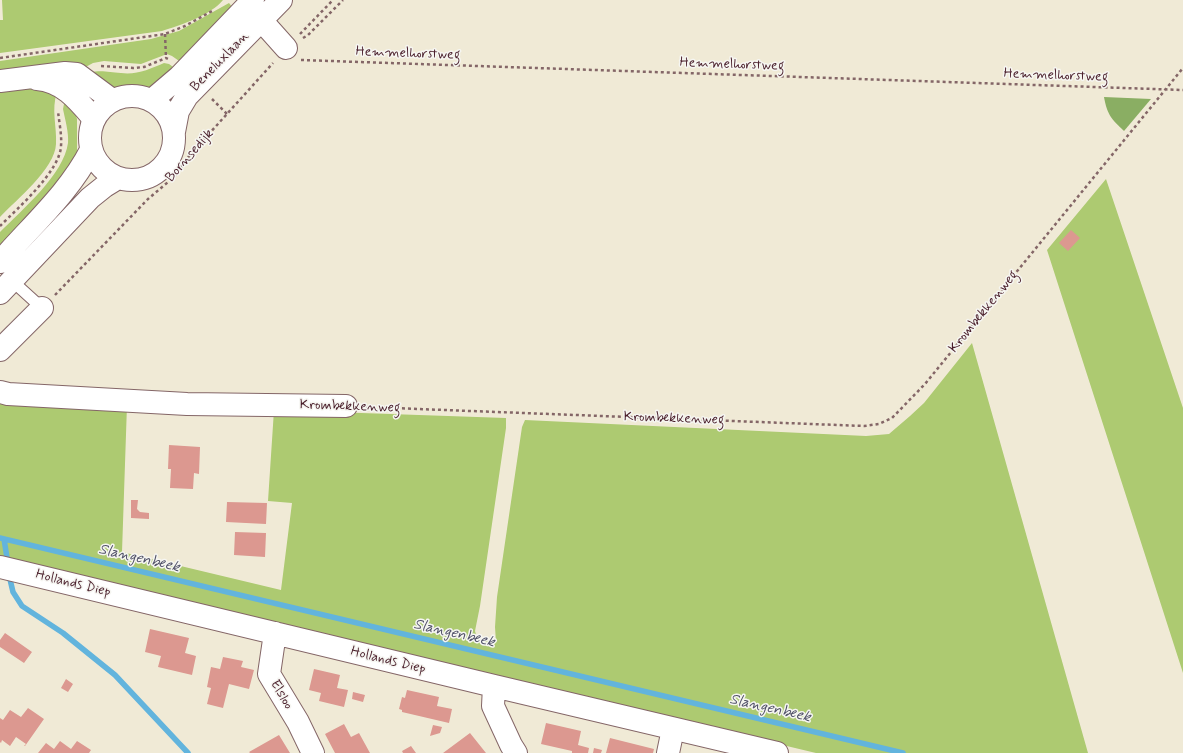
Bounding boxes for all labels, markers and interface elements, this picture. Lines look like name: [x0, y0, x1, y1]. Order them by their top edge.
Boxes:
street label: Beneluxlaan: [187, 29, 253, 95]
street label: Hemmelhorstweg: [355, 44, 461, 64]
street label: Hemmelhorstweg: [679, 55, 785, 75]
street label: Hemmelhorstweg: [1003, 66, 1109, 86]
street label: Bornsedijk: [162, 126, 218, 186]
street label: Krombekkenweg: [946, 267, 1022, 357]
street label: Krombekkenweg: [299, 397, 401, 417]
street label: Krombekkenweg: [623, 409, 725, 429]
water label: Slangenbeek: [97, 541, 181, 577]
street label: Hollands Diep: [34, 567, 112, 601]
water label: Slangenbeek: [412, 616, 496, 652]
street label: Hollands Diep: [349, 644, 427, 678]
street label: Elsloo: [266, 677, 296, 713]
water label: Slangenbeek: [728, 691, 812, 727]

